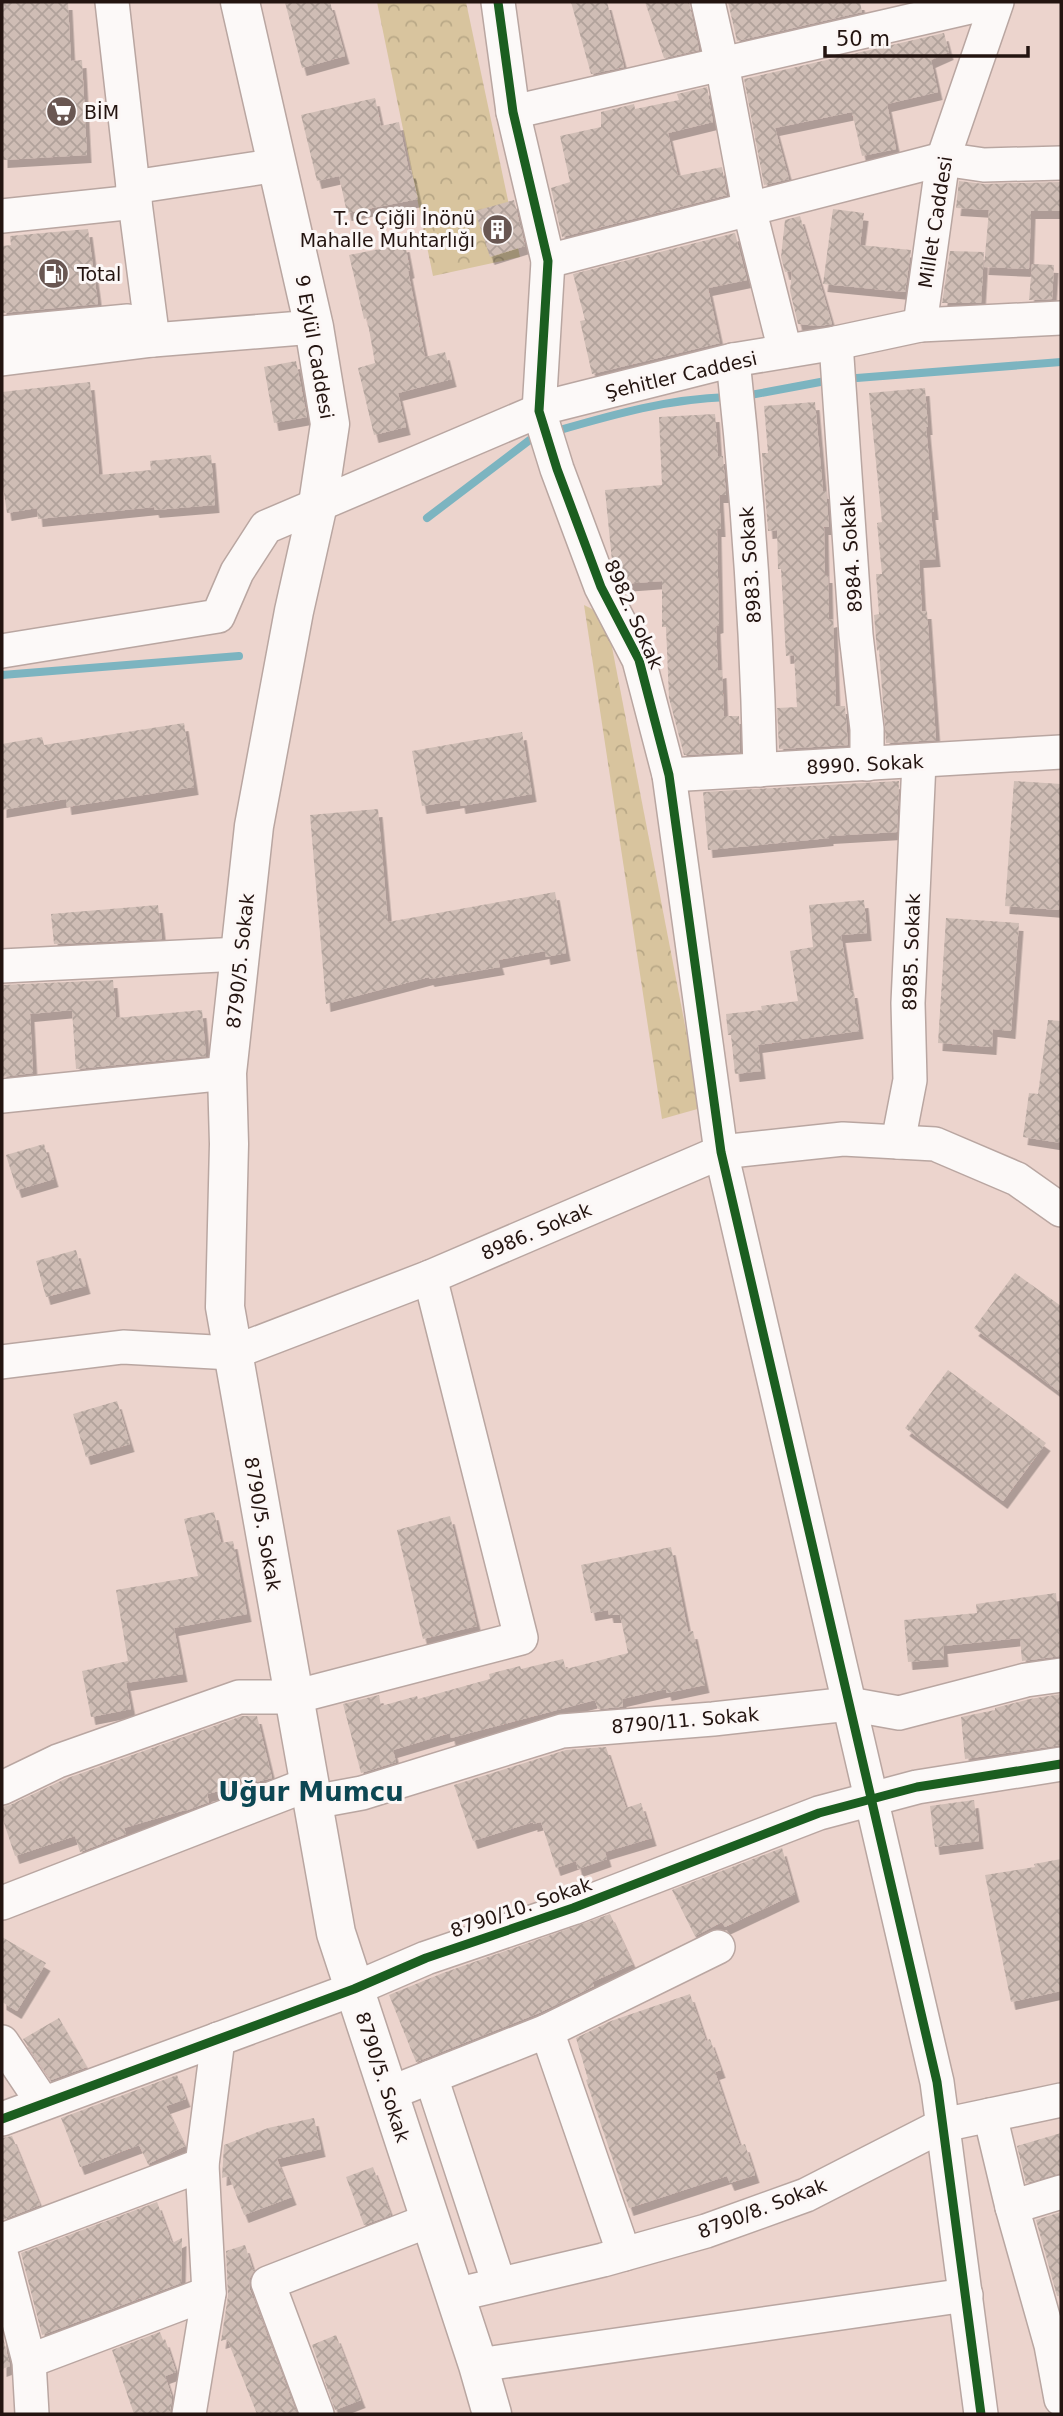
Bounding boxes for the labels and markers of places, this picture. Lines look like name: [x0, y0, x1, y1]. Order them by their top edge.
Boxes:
supermarket icon: BİM: [44, 95, 78, 129]
place label: BİM: [84, 101, 119, 123]
place label: T. C Çiğli İnönü Mahalle Muhtarlığı: [300, 207, 475, 251]
building icon: T. C Çiğli İnönü Mahalle Muhtarlığı: [481, 212, 515, 246]
fuel station icon: Total: [37, 257, 71, 291]
place label: Total: [76, 263, 121, 285]

